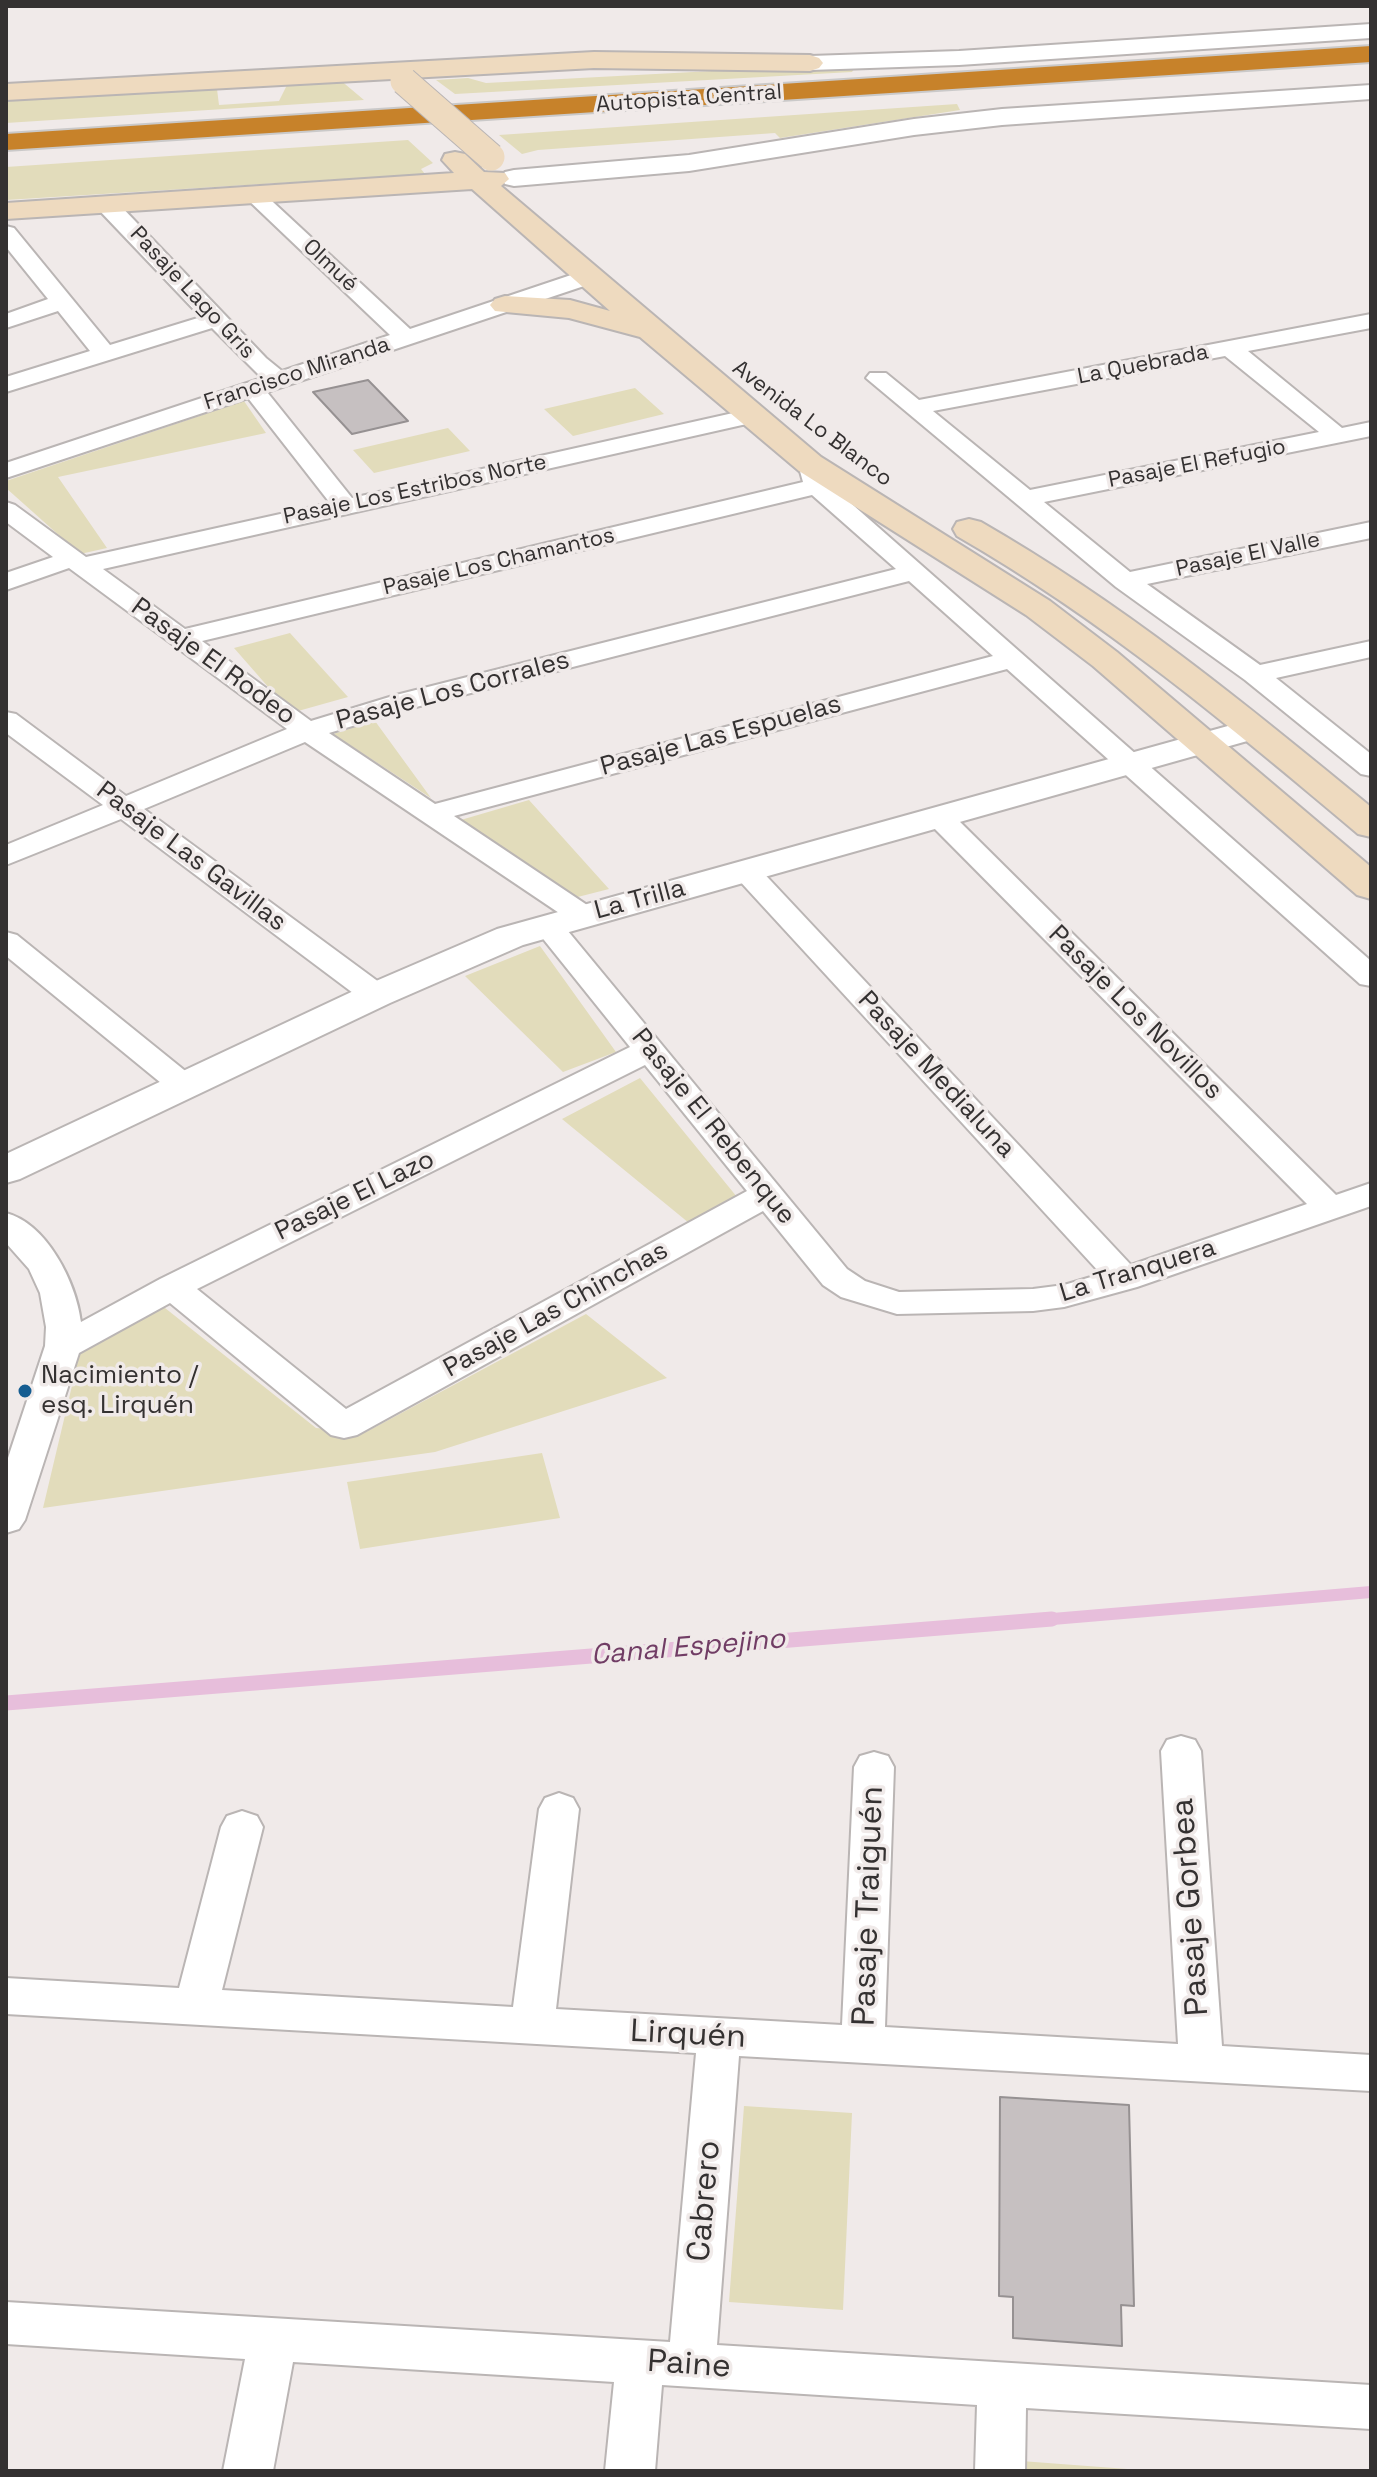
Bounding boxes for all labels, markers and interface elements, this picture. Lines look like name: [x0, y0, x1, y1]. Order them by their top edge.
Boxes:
street label: Autopista Central: [595, 79, 783, 119]
street label: Pasaje Lago Gris: [124, 221, 260, 365]
street label: Olmué: [297, 234, 363, 298]
street label: Francisco Miranda: [201, 332, 393, 416]
street label: La Quebrada: [1075, 339, 1211, 391]
street label: Avenida Lo Blanco: [727, 355, 897, 493]
street label: Pasaje El Refugio: [1106, 434, 1288, 494]
street label: Pasaje Los Estribos Norte: [281, 449, 549, 531]
street label: Pasaje Los Chamantos: [381, 523, 617, 601]
street label: Pasaje El Valle: [1174, 527, 1322, 583]
street label: Pasaje El Rodeo: [125, 592, 301, 732]
street label: Pasaje Los Corrales: [333, 645, 573, 737]
street label: Pasaje Las Espuelas: [597, 689, 845, 783]
street label: Pasaje Las Gavillas: [90, 775, 292, 939]
street label: La Trilla: [591, 873, 689, 927]
street label: Pasaje Los Novillos: [1041, 919, 1229, 1107]
street label: Pasaje Medialuna: [851, 985, 1021, 1165]
street label: Pasaje El Rebenque: [624, 1023, 802, 1231]
street label: Pasaje El Lazo: [270, 1144, 440, 1248]
street label: La Tranquera: [1056, 1232, 1220, 1310]
street label: Pasaje Las Chinchas: [438, 1235, 674, 1385]
place label: Nacimiento / esq. Lirquén: [41, 1360, 198, 1422]
marker: Nacimiento / esq. Lirquén: [16, 1382, 34, 1400]
water label: Canal Espejino: [590, 1623, 786, 1673]
street label: Pasaje Traiguén: [846, 1785, 892, 2027]
street label: Pasaje Gorbea: [1164, 1797, 1218, 2017]
street label: Lirquén: [629, 2013, 747, 2057]
street label: Cabrero: [681, 2139, 729, 2263]
street label: Paine: [646, 2343, 732, 2387]

